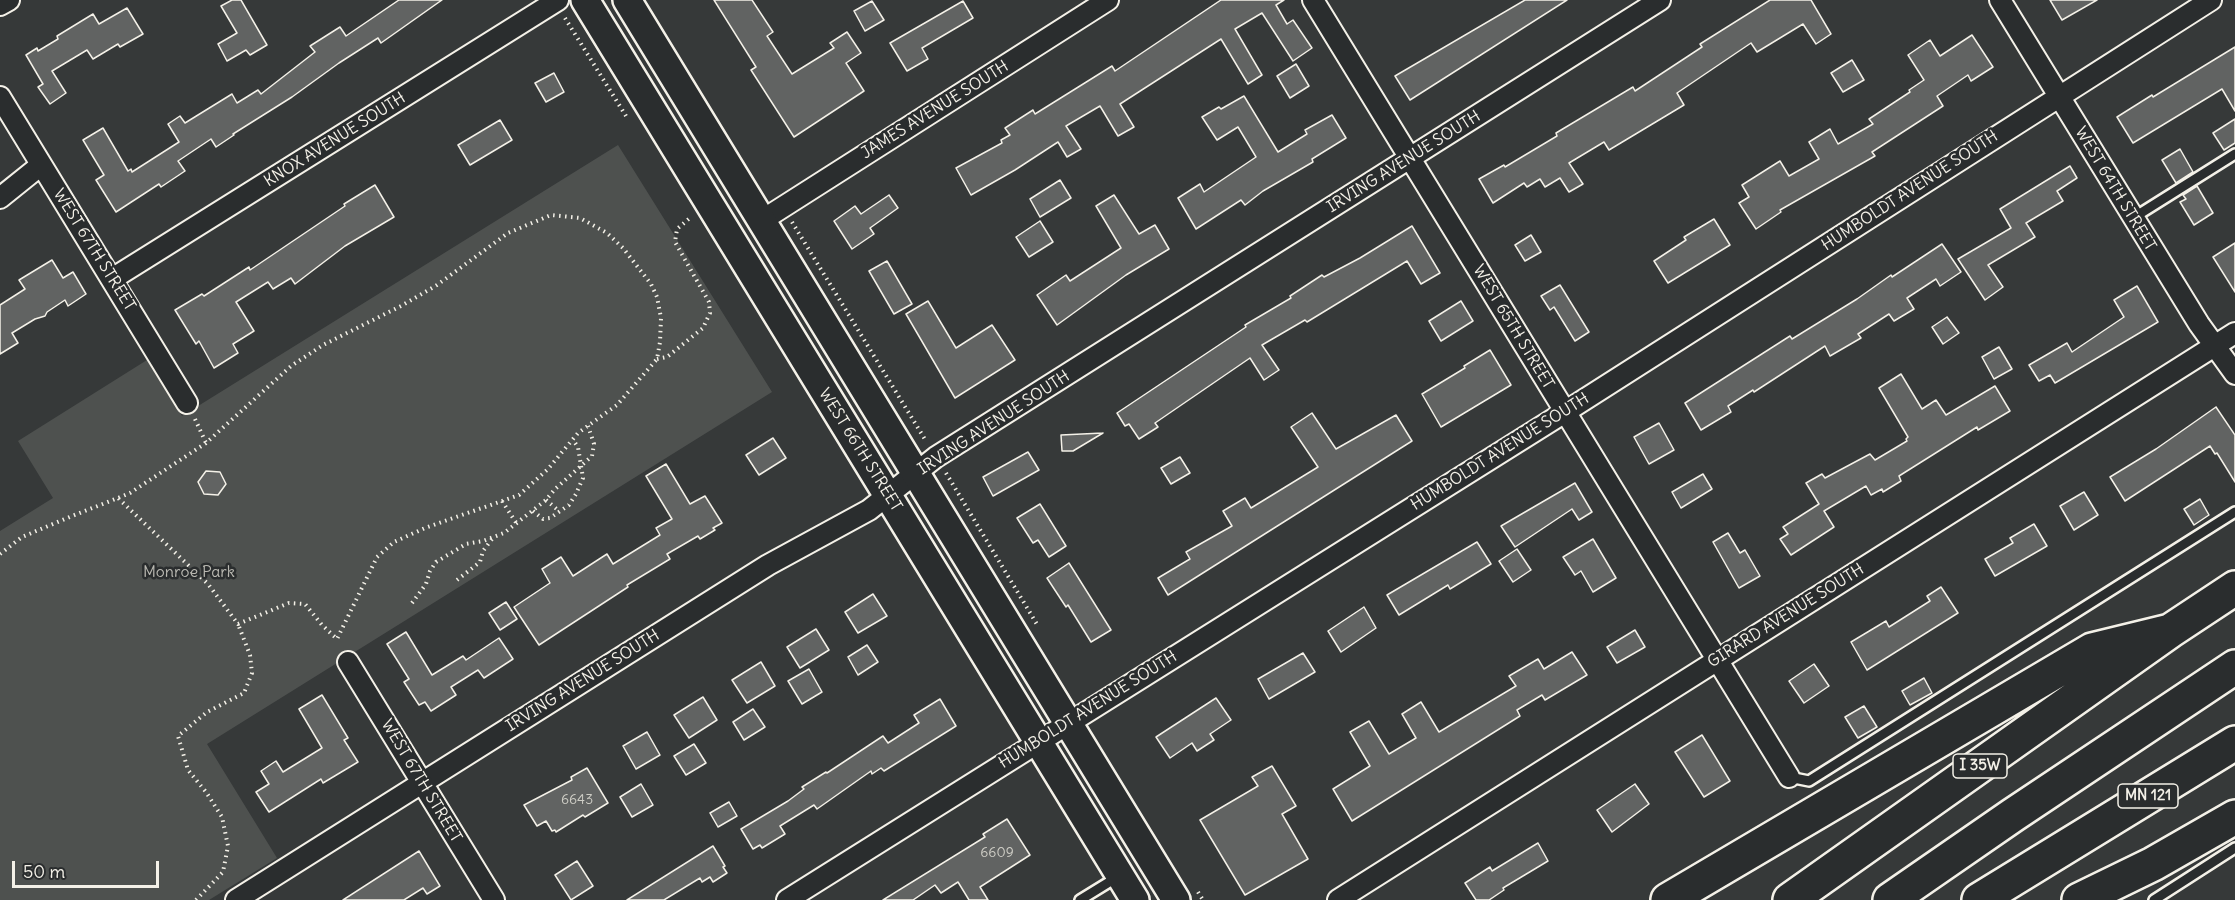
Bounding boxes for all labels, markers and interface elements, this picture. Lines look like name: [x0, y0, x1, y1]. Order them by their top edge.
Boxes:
street label: JAMES AVENUE SOUTH: [858, 57, 1012, 163]
street label: KNOX AVENUE SOUTH: [261, 89, 409, 191]
street label: IRVING AVENUE SOUTH: [1324, 107, 1484, 217]
street label: WEST 64TH STREET: [2070, 123, 2160, 255]
street label: HUMBOLDT AVENUE SOUTH: [1818, 127, 2002, 255]
street label: WEST 67TH STREET: [49, 185, 139, 315]
street label: WEST 65TH STREET: [1468, 261, 1558, 393]
street label: IRVING AVENUE SOUTH: [915, 367, 1073, 479]
street label: WEST 66TH STREET: [814, 385, 906, 515]
street label: HUMBOLDT AVENUE SOUTH: [1407, 389, 1593, 515]
street label: GIRARD AVENUE SOUTH: [1704, 560, 1868, 672]
park label: Monroe Park: [143, 562, 235, 582]
street label: IRVING AVENUE SOUTH: [503, 626, 663, 736]
street label: HUMBOLDT AVENUE SOUTH: [995, 647, 1181, 773]
street label: WEST 67TH STREET: [377, 716, 465, 846]
road number: I 35W: [1953, 754, 2007, 778]
road number: MN 121: [2118, 784, 2178, 808]
house number: 6643: [561, 792, 593, 808]
house number: 6609: [980, 845, 1014, 861]
scale bar: [15, 849, 162, 887]
text: 50 m: [23, 860, 65, 883]

